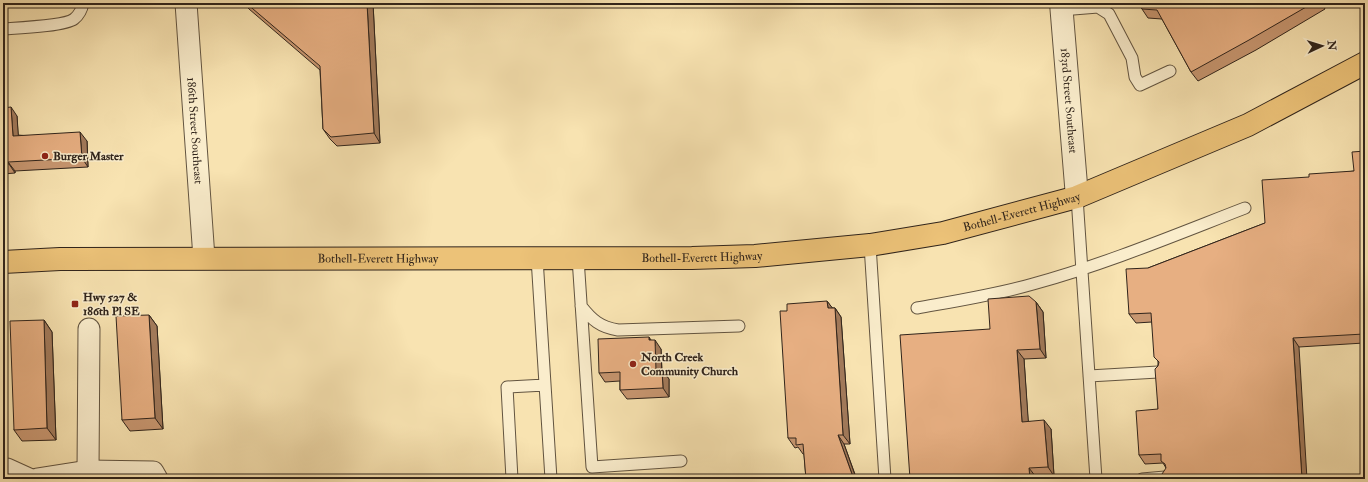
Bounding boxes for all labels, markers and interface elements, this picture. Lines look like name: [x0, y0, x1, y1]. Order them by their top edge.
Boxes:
north arrow: [1302, 26, 1342, 66]
text: N: [1325, 39, 1338, 52]
street label: 183rd Street Southeast: [1057, 47, 1081, 154]
street label: 186th Street Southeast: [184, 77, 206, 185]
place label: Burger Master: [53, 149, 124, 164]
marker: Burger Master: [40, 151, 50, 161]
street label: Bothell-Everett Highway: [961, 189, 1083, 235]
street label: Bothell-Everett Highway: [641, 248, 764, 266]
street label: Bothell-Everett Highway: [317, 251, 439, 266]
place label: Hwy 527 & 186th Pl SE: [83, 290, 140, 319]
marker: Hwy 527 & 186th Pl SE: [70, 299, 80, 309]
place label: North Creek Community Church: [640, 350, 739, 379]
marker: North Creek Community Church: [628, 359, 638, 369]

